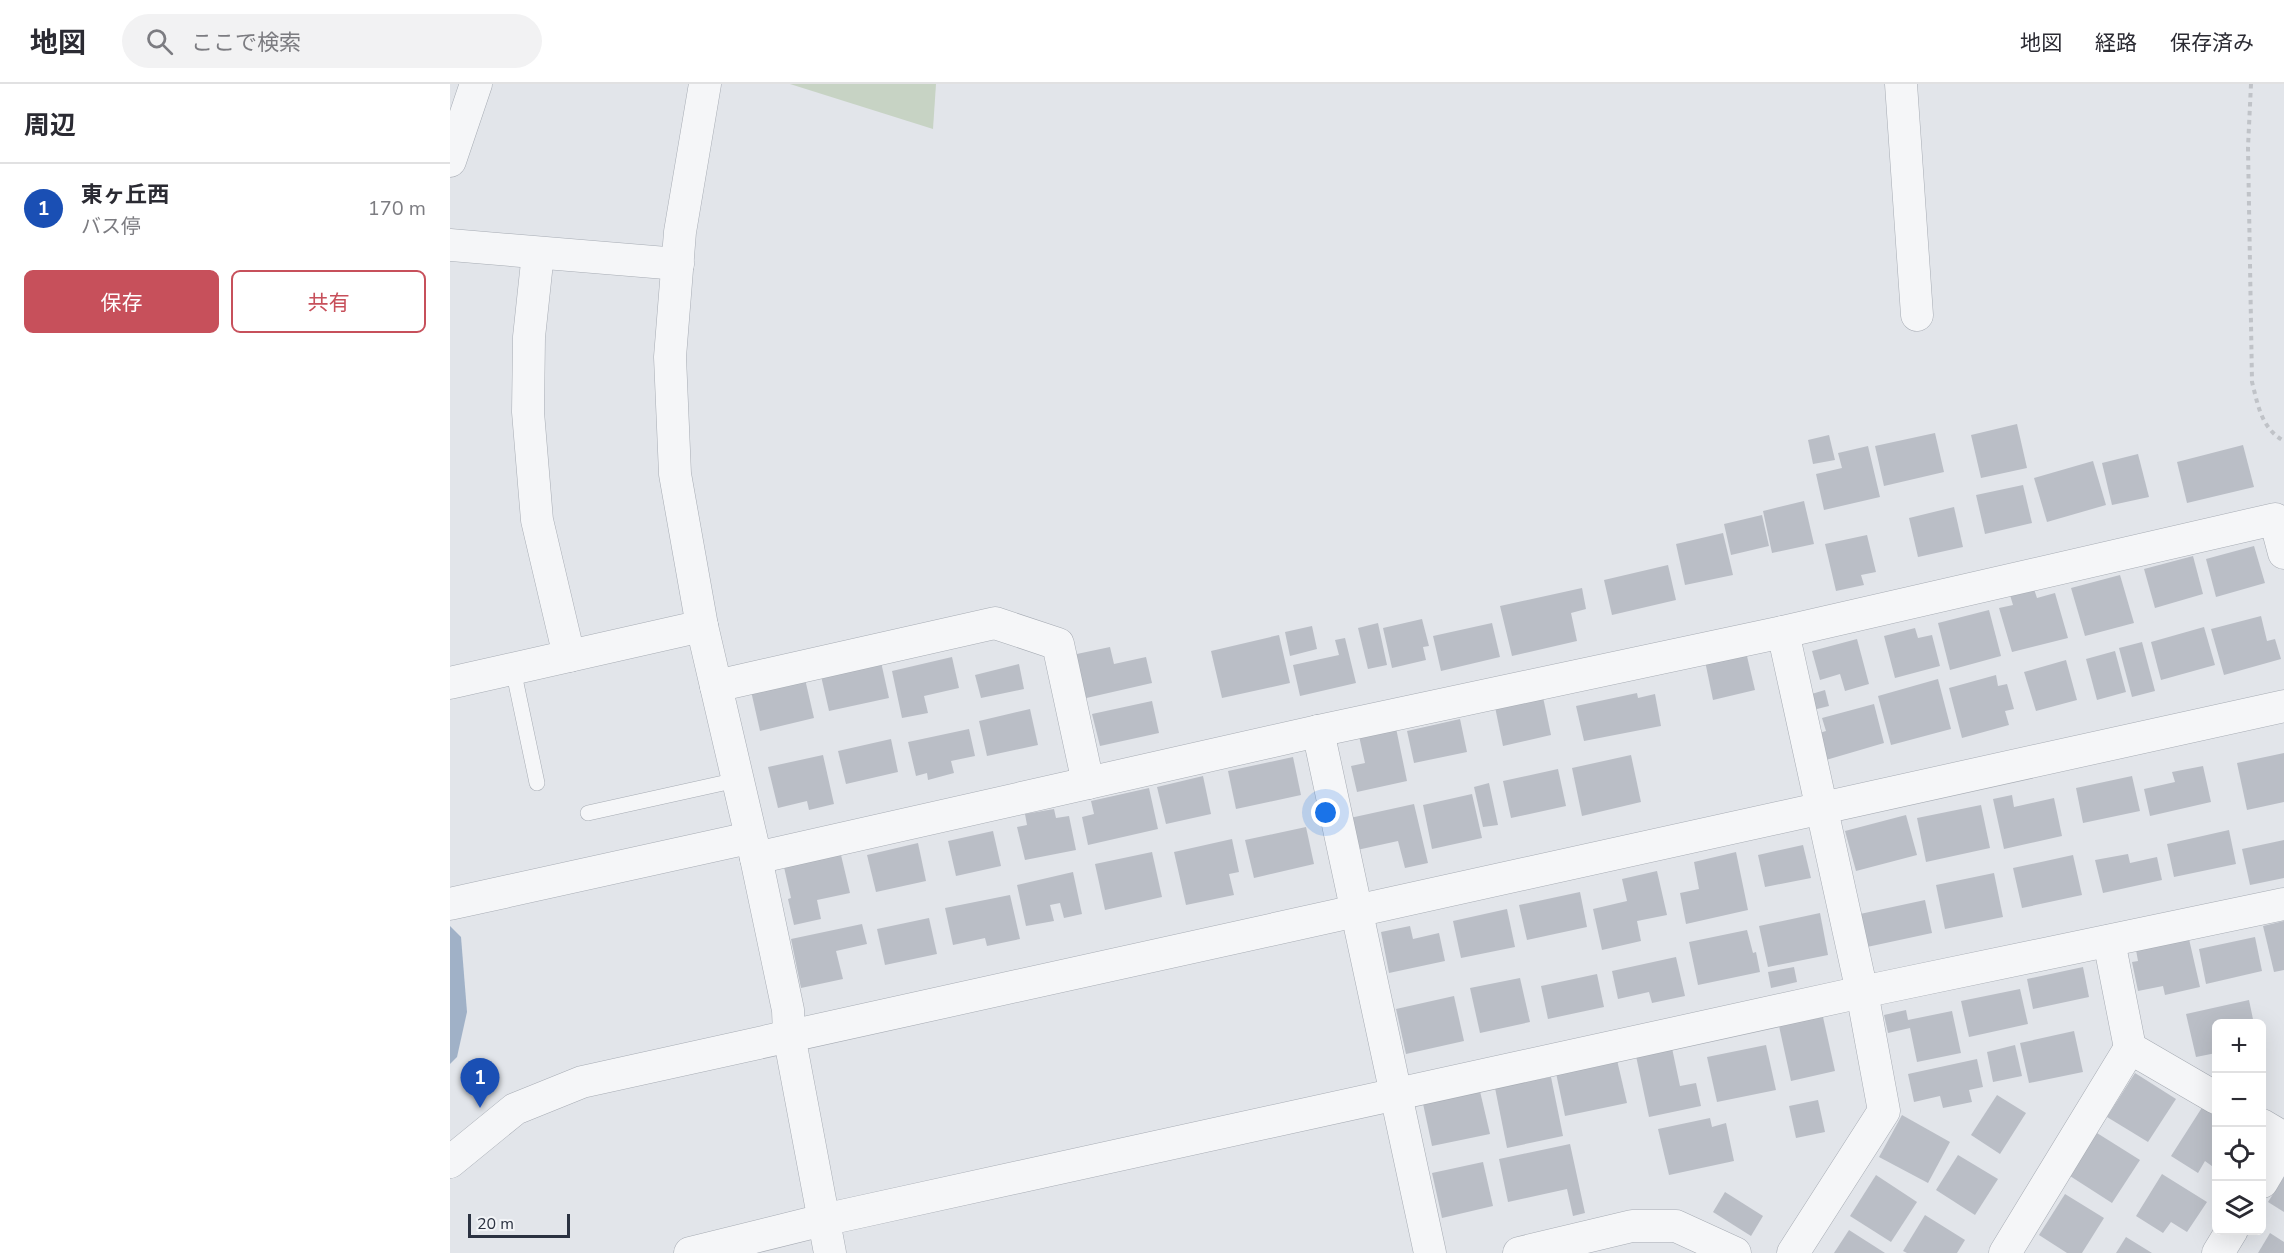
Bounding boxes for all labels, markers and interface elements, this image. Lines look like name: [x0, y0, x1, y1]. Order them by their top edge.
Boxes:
search box: [122, 14, 542, 68]
text: 地図: [30, 24, 86, 62]
icon: search: [143, 25, 176, 58]
text: ここで検索: [191, 28, 301, 58]
text: 地図: [2020, 29, 2062, 57]
text: 経路: [2095, 29, 2137, 57]
text: 保存済み: [2170, 29, 2254, 57]
text: 周辺: [24, 108, 76, 143]
text: 東ヶ丘西: [81, 180, 169, 210]
text: 1: [38, 195, 50, 222]
text: 170 m: [368, 195, 426, 222]
text: バス停: [81, 213, 141, 240]
button: 保存: [24, 270, 219, 333]
button: 共有: [231, 270, 426, 333]
your location: [1311, 798, 1340, 827]
map controls: [2212, 1019, 2266, 1235]
button: +: [2212, 1019, 2266, 1073]
pin: 1: [460, 1058, 500, 1108]
button: −: [2212, 1073, 2266, 1127]
button: locate: [2212, 1127, 2266, 1181]
button: layers: [2212, 1181, 2266, 1235]
scale bar: [468, 1211, 570, 1238]
text: 20 m: [477, 1213, 514, 1235]

